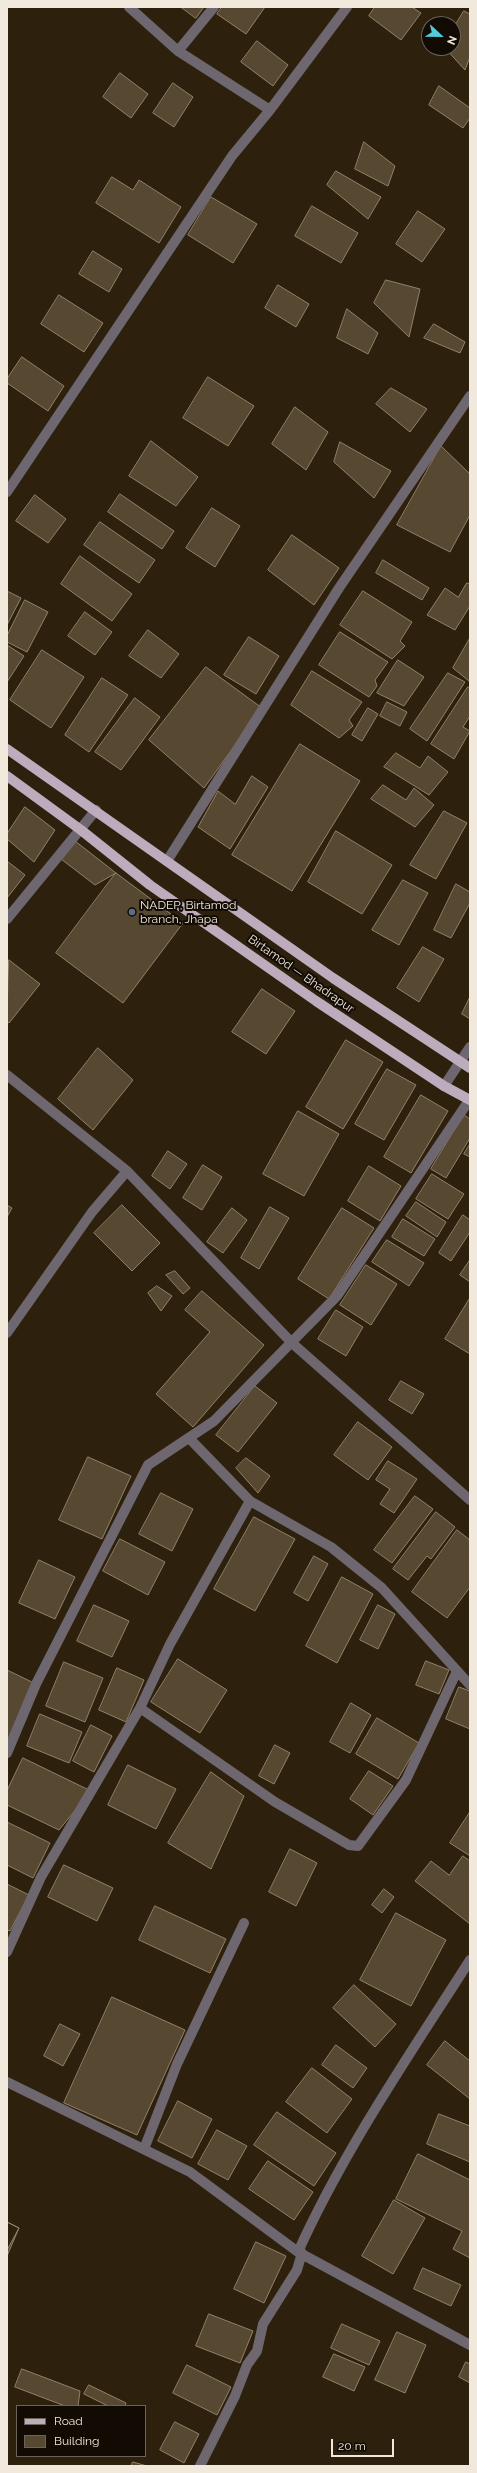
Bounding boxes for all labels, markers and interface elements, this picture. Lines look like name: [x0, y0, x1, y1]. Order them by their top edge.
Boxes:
north arrow: [421, 16, 461, 56]
text: N: [444, 34, 459, 47]
place label: NADEP, Birtamod branch, Jhapa: [140, 898, 236, 926]
marker: NADEP, Birtamod branch, Jhapa: [127, 907, 137, 917]
street label: Birtamod — Bhadrapur: [245, 932, 357, 1016]
legend: [16, 2405, 146, 2457]
text: Road: [54, 2414, 83, 2428]
scale bar: [333, 2431, 396, 2457]
text: Building: [54, 2434, 100, 2448]
text: 20 m: [338, 2439, 366, 2453]

